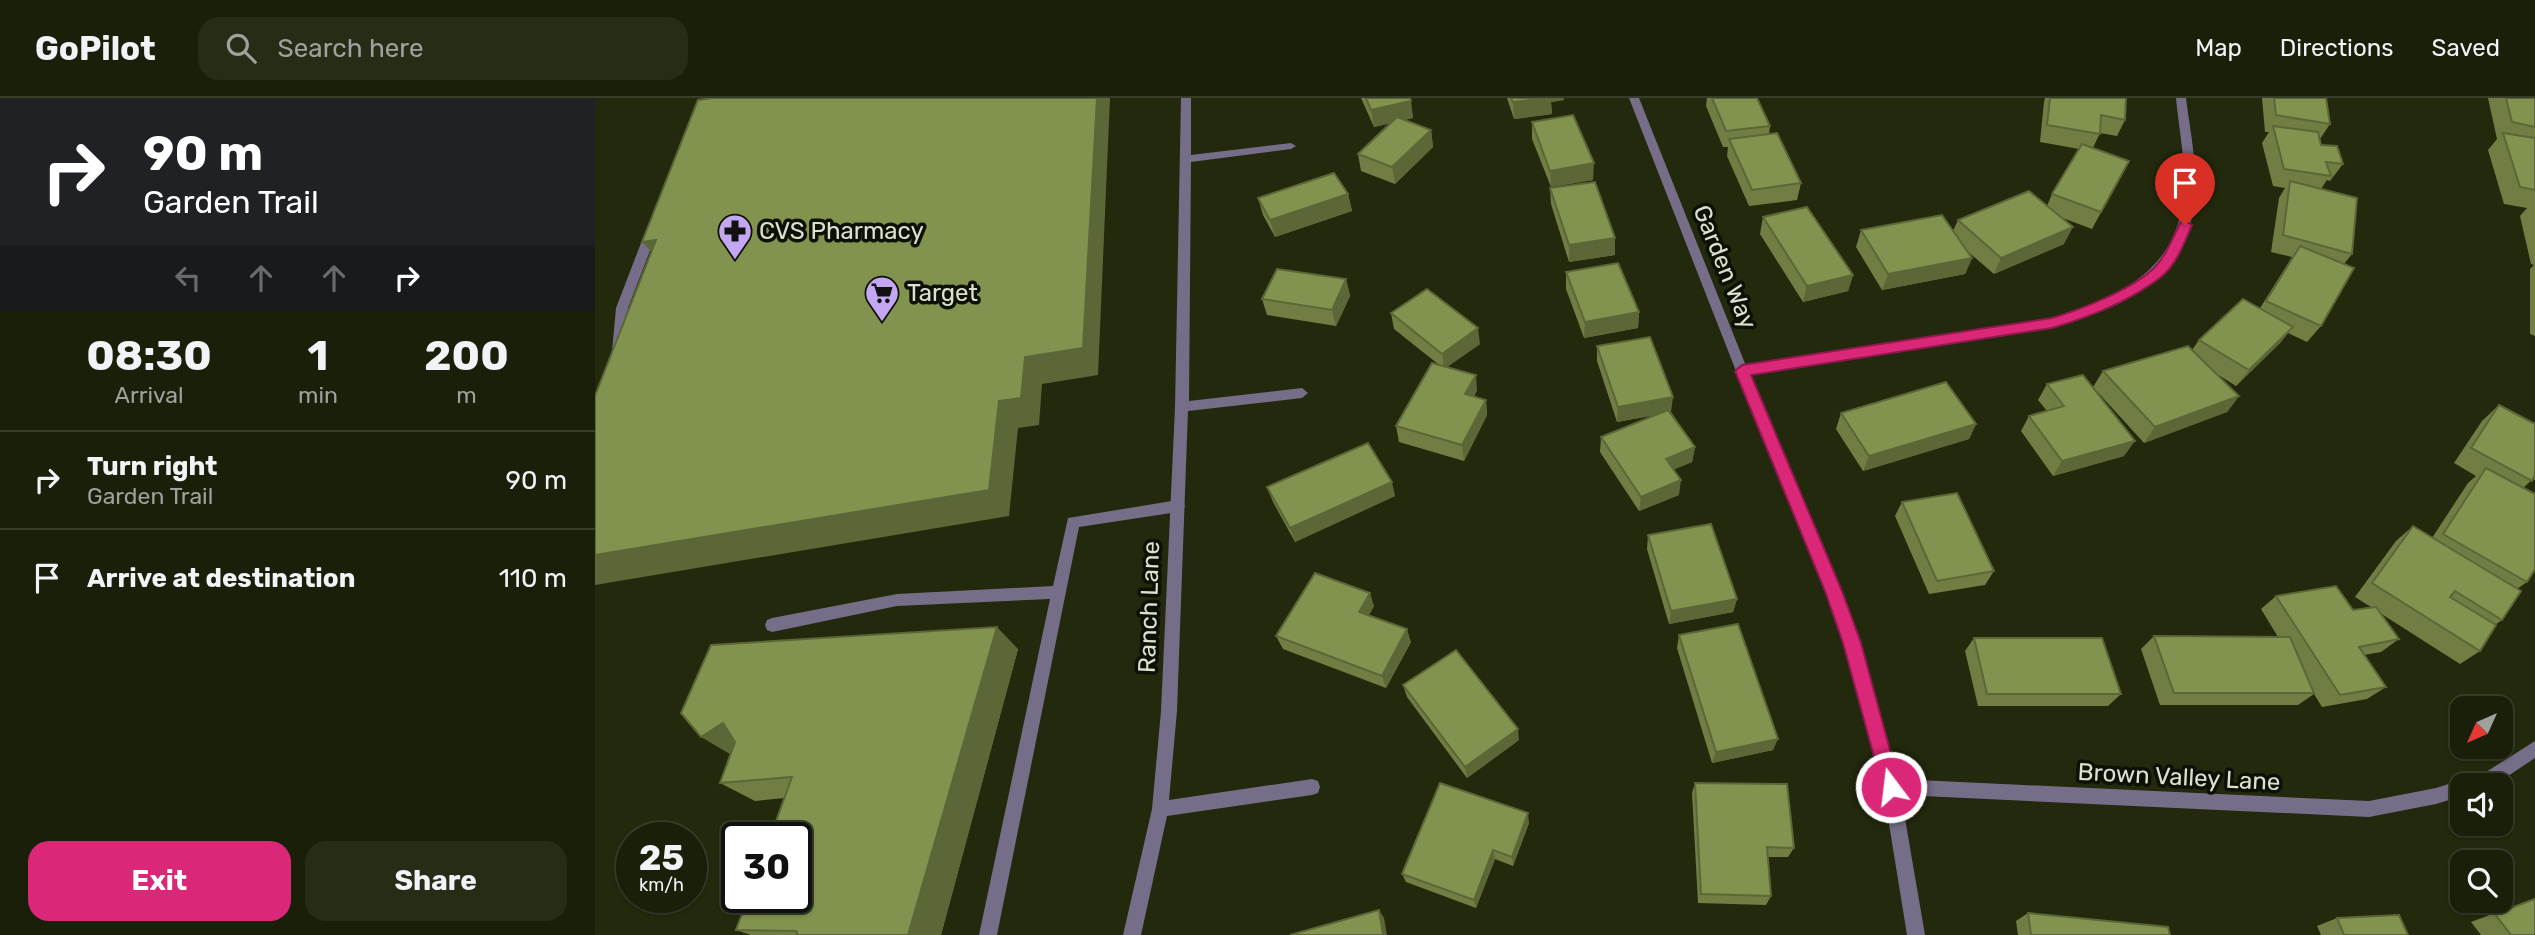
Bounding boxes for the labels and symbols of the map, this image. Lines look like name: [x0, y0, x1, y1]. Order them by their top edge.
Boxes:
pin: [2155, 153, 2215, 225]
street label: Garden Way: [1687, 201, 1763, 333]
pharmacy icon: CVS Pharmacy: [716, 212, 754, 261]
place label: CVS Pharmacy: [759, 217, 924, 245]
supermarket icon: Target: [863, 274, 901, 323]
place label: Target: [907, 279, 978, 307]
street label: Ranch Lane: [1133, 541, 1165, 673]
north arrow: [2450, 696, 2513, 760]
position arrow: [1854, 750, 1928, 824]
street label: Brown Valley Lane: [2077, 758, 2281, 796]
speed limit sign: 30: [721, 822, 812, 913]

